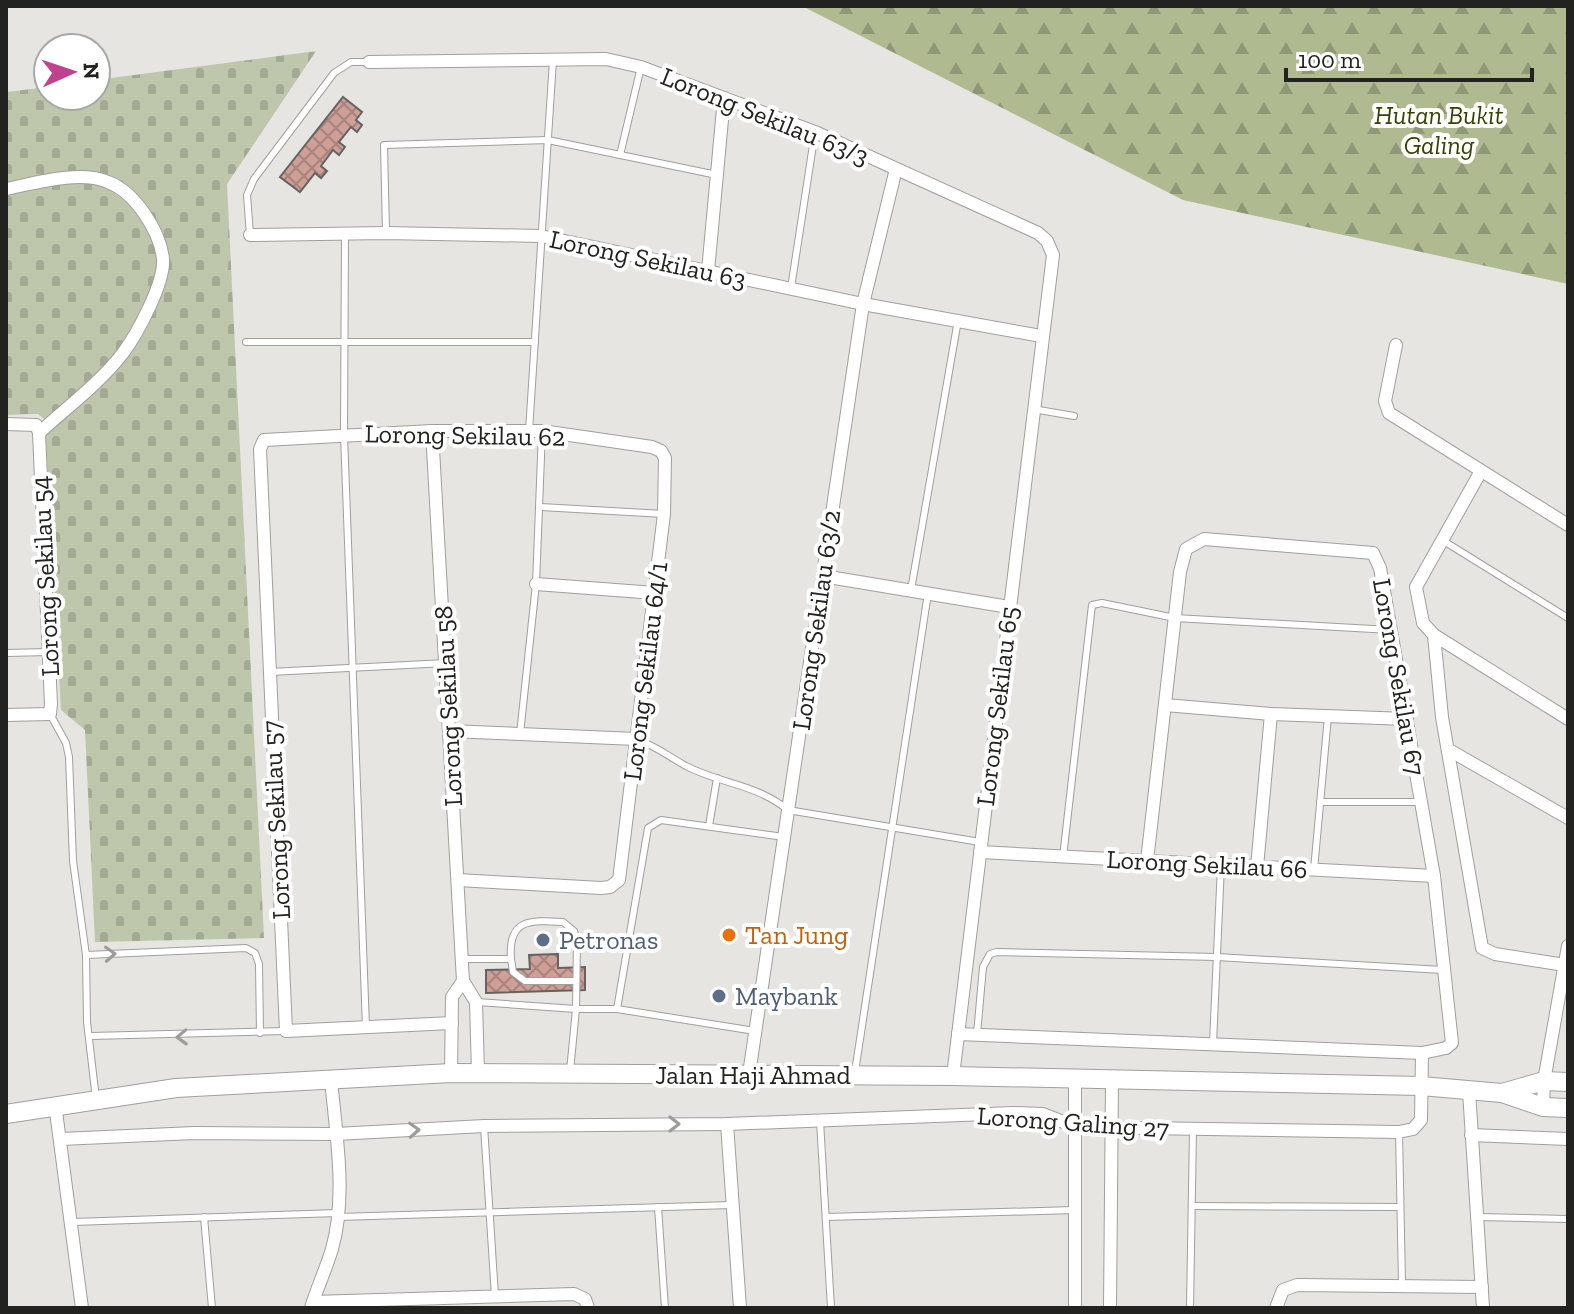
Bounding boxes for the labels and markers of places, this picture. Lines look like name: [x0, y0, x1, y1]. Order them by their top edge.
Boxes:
place label: Tan Jung: [745, 919, 848, 951]
place label: Petronas: [559, 924, 658, 956]
marker: Tan Jung: [720, 926, 738, 944]
marker: Petronas: [534, 931, 552, 949]
place label: Maybank: [735, 980, 838, 1012]
marker: Maybank: [710, 987, 728, 1005]

